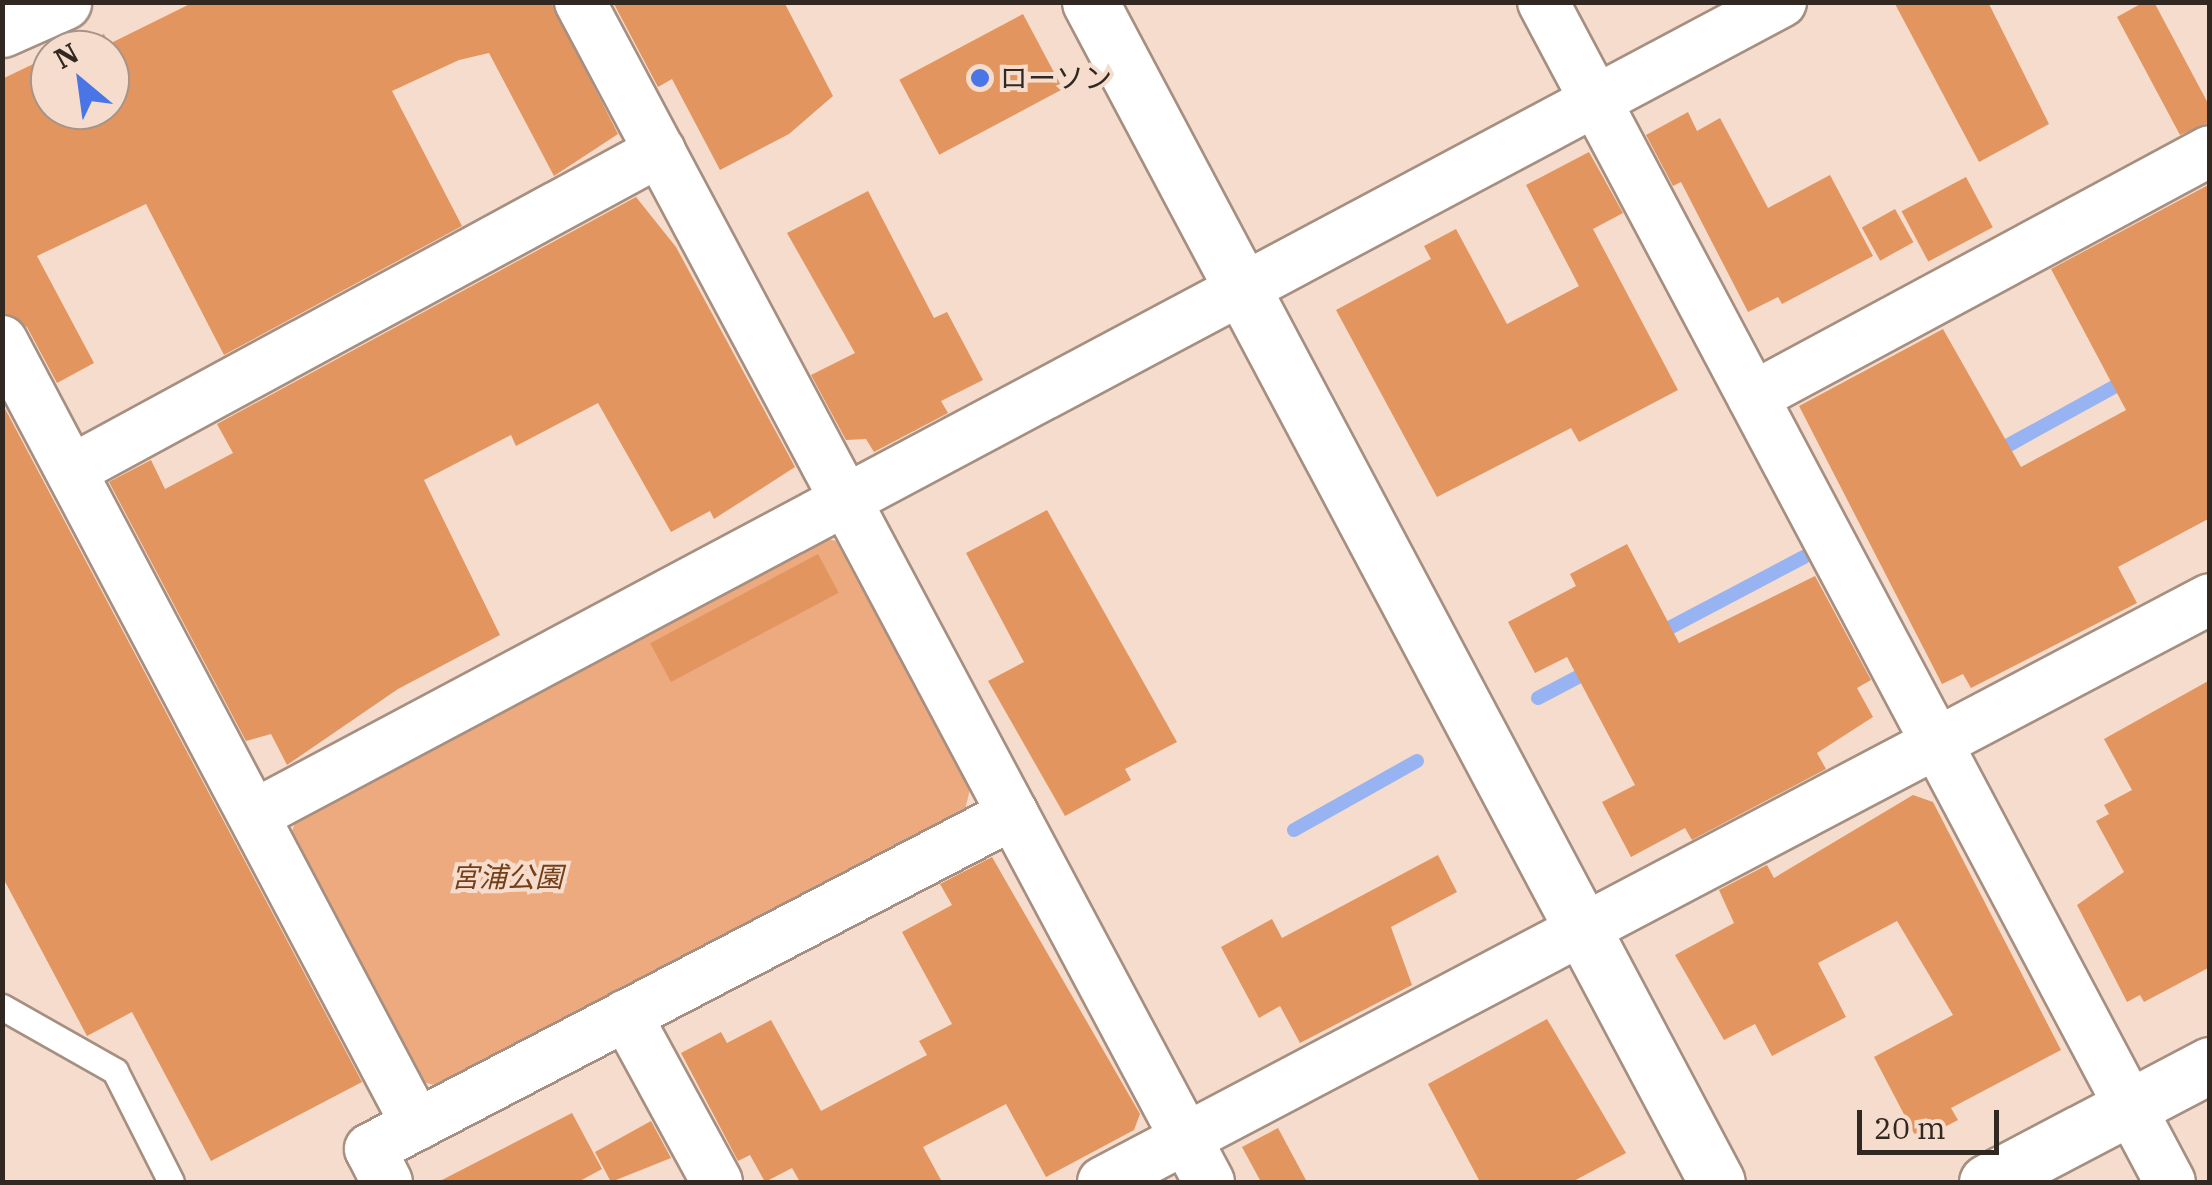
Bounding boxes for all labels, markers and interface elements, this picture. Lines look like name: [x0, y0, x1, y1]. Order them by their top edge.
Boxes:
north arrow: [30, 30, 130, 130]
text: N: [48, 34, 85, 77]
place label: ローソン: [1000, 61, 1112, 95]
marker: ローソン: [969, 67, 991, 89]
park label: 宮浦公園: [451, 860, 563, 894]
scale bar: [1862, 1090, 2004, 1152]
text: 20 m: [1874, 1108, 1946, 1147]

